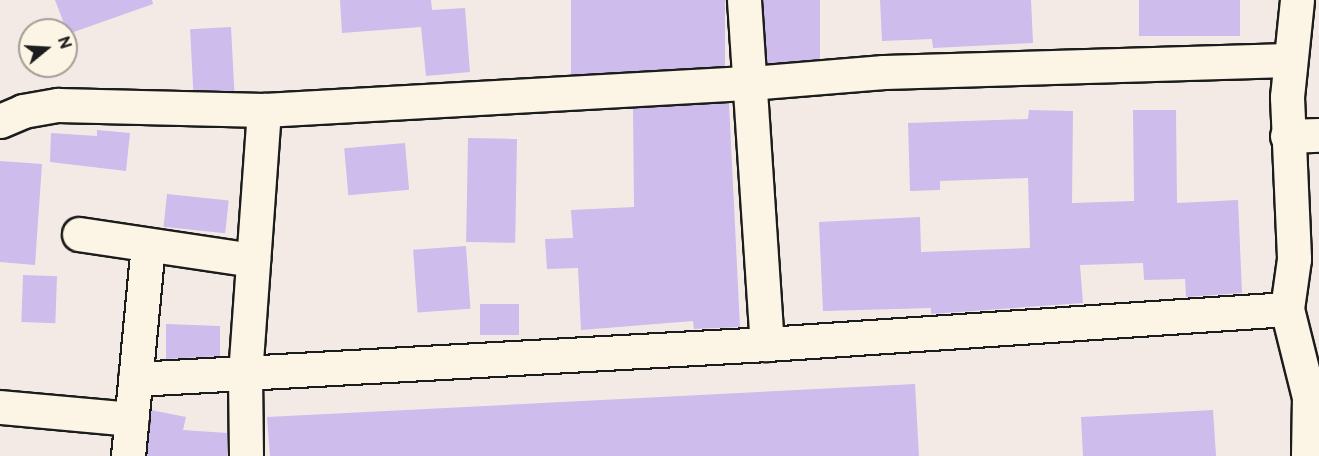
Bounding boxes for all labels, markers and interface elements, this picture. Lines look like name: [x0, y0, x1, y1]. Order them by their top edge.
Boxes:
north arrow: [18, 18, 78, 78]
text: N: [53, 34, 75, 52]

